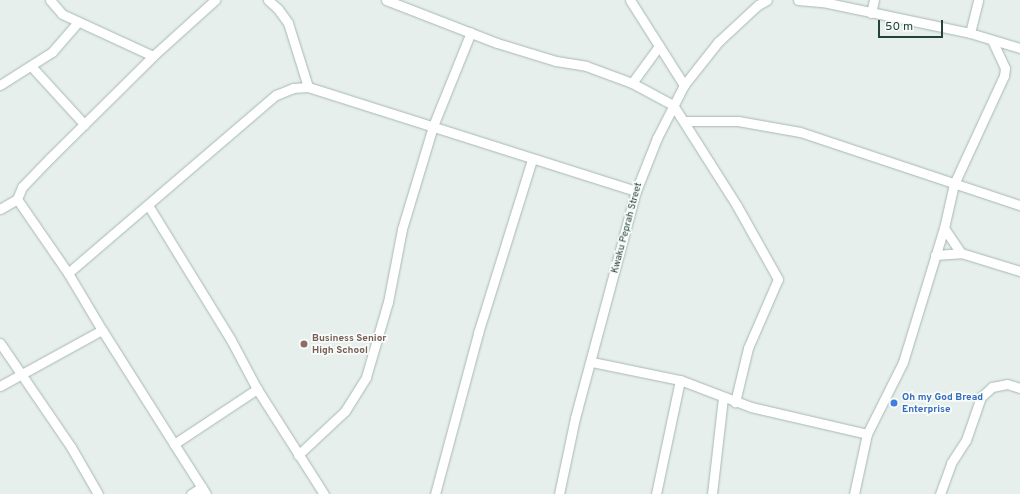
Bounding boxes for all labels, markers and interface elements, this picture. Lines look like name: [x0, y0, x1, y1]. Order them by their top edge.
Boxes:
scale bar: [880, 12, 945, 38]
text: 50 m: [885, 19, 913, 35]
street label: Kwaku Peprah Street: [609, 181, 645, 275]
place label: Business Senior High School: [312, 332, 386, 356]
marker: Business Senior High School: [299, 339, 309, 349]
place label: Oh my God Bread Enterprise: [902, 391, 983, 414]
marker: Oh my God Bread Enterprise: [889, 398, 899, 408]

